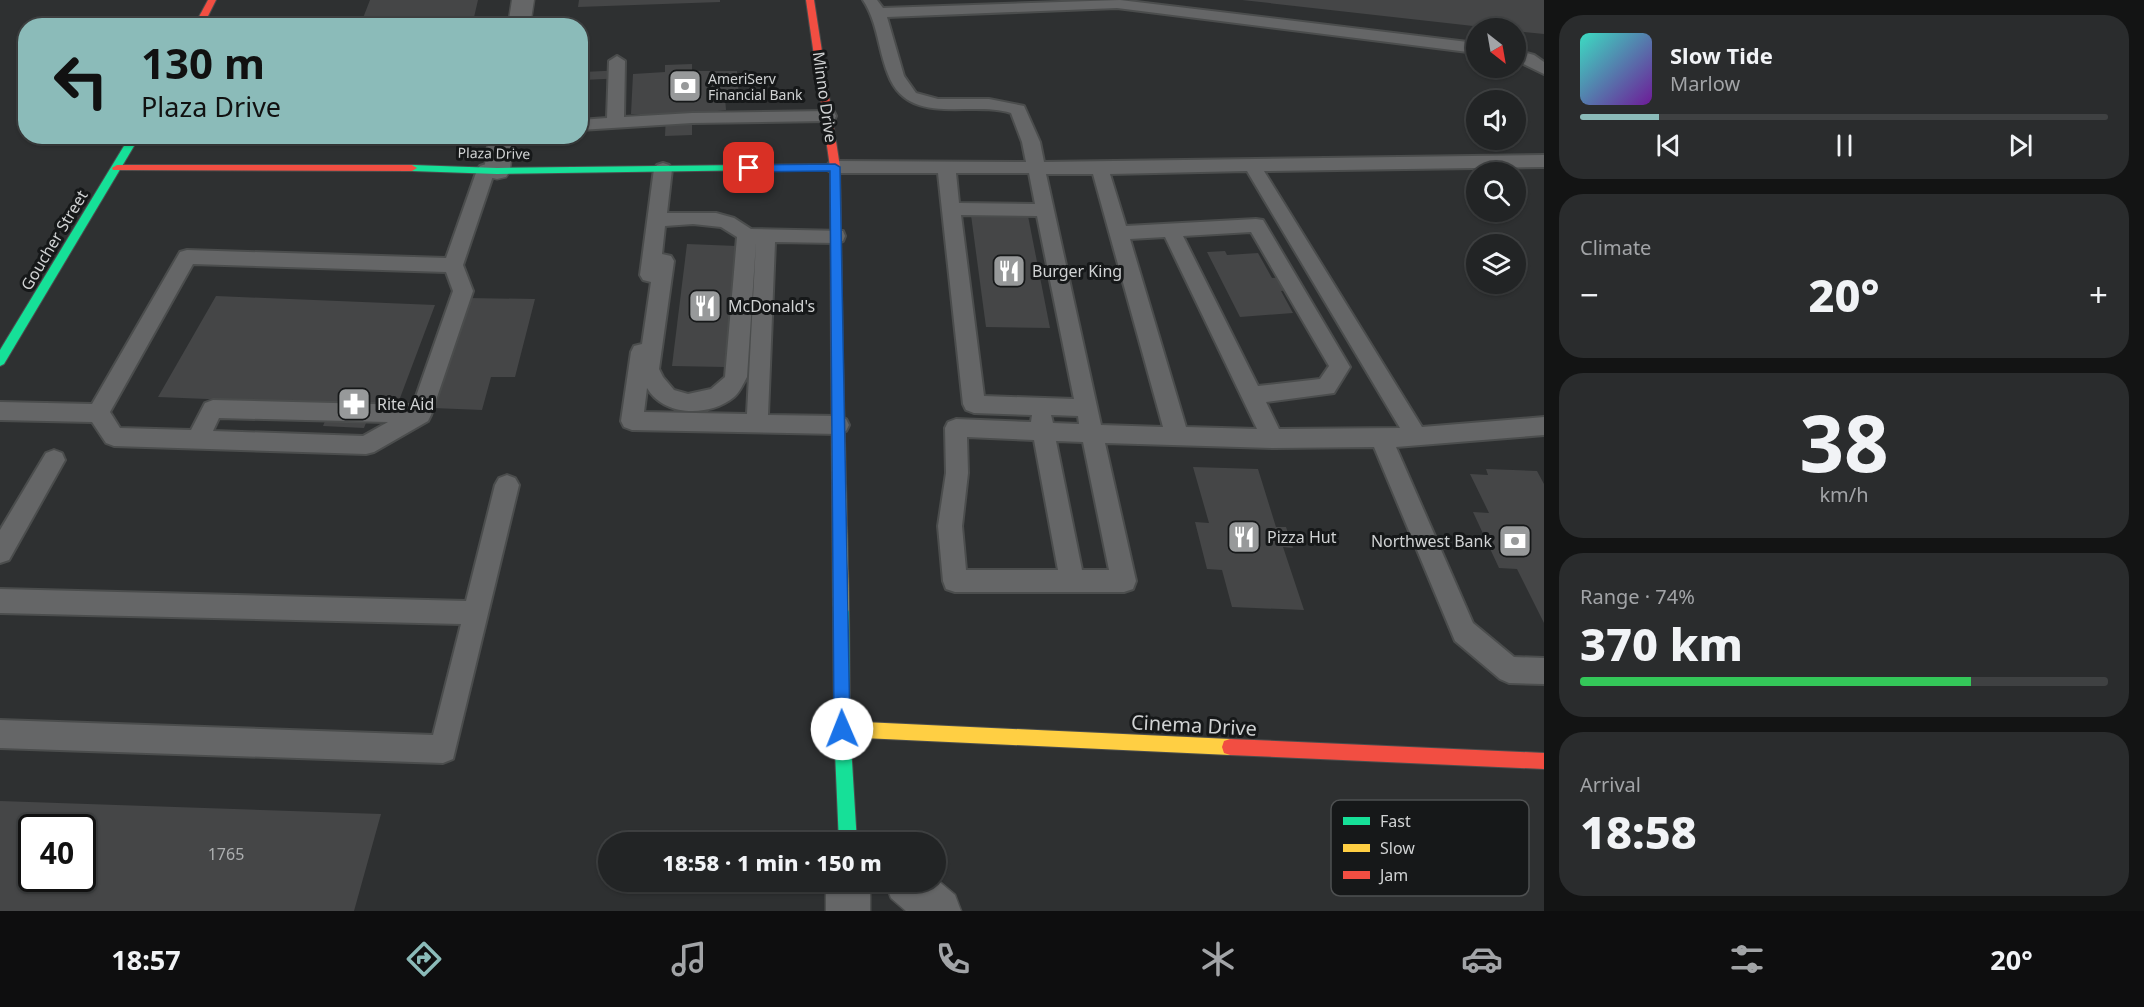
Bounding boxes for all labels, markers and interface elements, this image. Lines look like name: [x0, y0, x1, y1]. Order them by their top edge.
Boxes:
north arrow: [1466, 18, 1526, 78]
map controls: [1466, 18, 1526, 294]
text: 130 m: [141, 34, 265, 91]
text: Slow Tide: [1670, 40, 1773, 70]
icon: left: [42, 42, 120, 120]
street label: Minno Drive: [808, 50, 842, 144]
bank icon: AmeriServ Financial Bank: [667, 68, 703, 104]
place label: AmeriServ Financial Bank: [708, 69, 803, 104]
text: Marlow: [1670, 70, 1740, 97]
text: Plaza Drive: [141, 88, 281, 125]
button: sound: [1466, 90, 1526, 150]
icon: previous: [1652, 129, 1685, 162]
icon: pause: [1828, 129, 1861, 162]
icon: next: [2004, 129, 2037, 162]
pin: [723, 142, 774, 193]
street label: Plaza Drive: [458, 143, 531, 163]
icon: arrive: [732, 151, 765, 184]
button: search: [1466, 162, 1526, 222]
street label: Goucher Street: [15, 186, 93, 294]
button: layers: [1466, 234, 1526, 294]
text: Climate: [1580, 234, 1651, 261]
restaurant icon: Burger King: [991, 253, 1027, 289]
place label: Burger King: [1032, 260, 1122, 282]
text: 20°: [1808, 264, 1880, 325]
text: −: [1580, 272, 1599, 317]
text: +: [2089, 272, 2108, 317]
restaurant icon: McDonald's: [687, 288, 723, 324]
place label: McDonald's: [728, 295, 815, 317]
pharmacy icon: Rite Aid: [336, 386, 372, 422]
text: 38: [1799, 389, 1889, 495]
place label: Rite Aid: [377, 393, 434, 415]
text: km/h: [1819, 481, 1869, 508]
restaurant icon: Pizza Hut: [1226, 519, 1262, 555]
bank icon: Northwest Bank: [1497, 523, 1533, 559]
place label: Pizza Hut: [1267, 526, 1337, 548]
place label: Northwest Bank: [1371, 530, 1492, 552]
text: Range · 74%: [1580, 583, 1695, 610]
text: 370 km: [1580, 613, 1743, 674]
position arrow: [810, 697, 874, 761]
street label: Cinema Drive: [1130, 708, 1258, 742]
text: Arrival: [1580, 771, 1641, 798]
legend: [1331, 800, 1529, 896]
text: 18:58: [1580, 801, 1697, 862]
text: Fast: [1380, 810, 1411, 832]
speed limit sign: 40: [18, 814, 96, 892]
text: Slow: [1380, 837, 1415, 859]
house number: 1765: [208, 843, 244, 865]
text: 18:58 · 1 min · 150 m: [662, 847, 882, 877]
text: Jam: [1378, 864, 1408, 886]
icon: directions: [403, 938, 445, 980]
icon: music: [668, 938, 710, 980]
icon: phone: [932, 938, 974, 980]
icon: climate: [1197, 938, 1239, 980]
icon: car: [1461, 938, 1503, 980]
icon: filters: [1726, 938, 1768, 980]
text: 18:57: [111, 941, 181, 978]
text: 20°: [1990, 941, 2033, 978]

